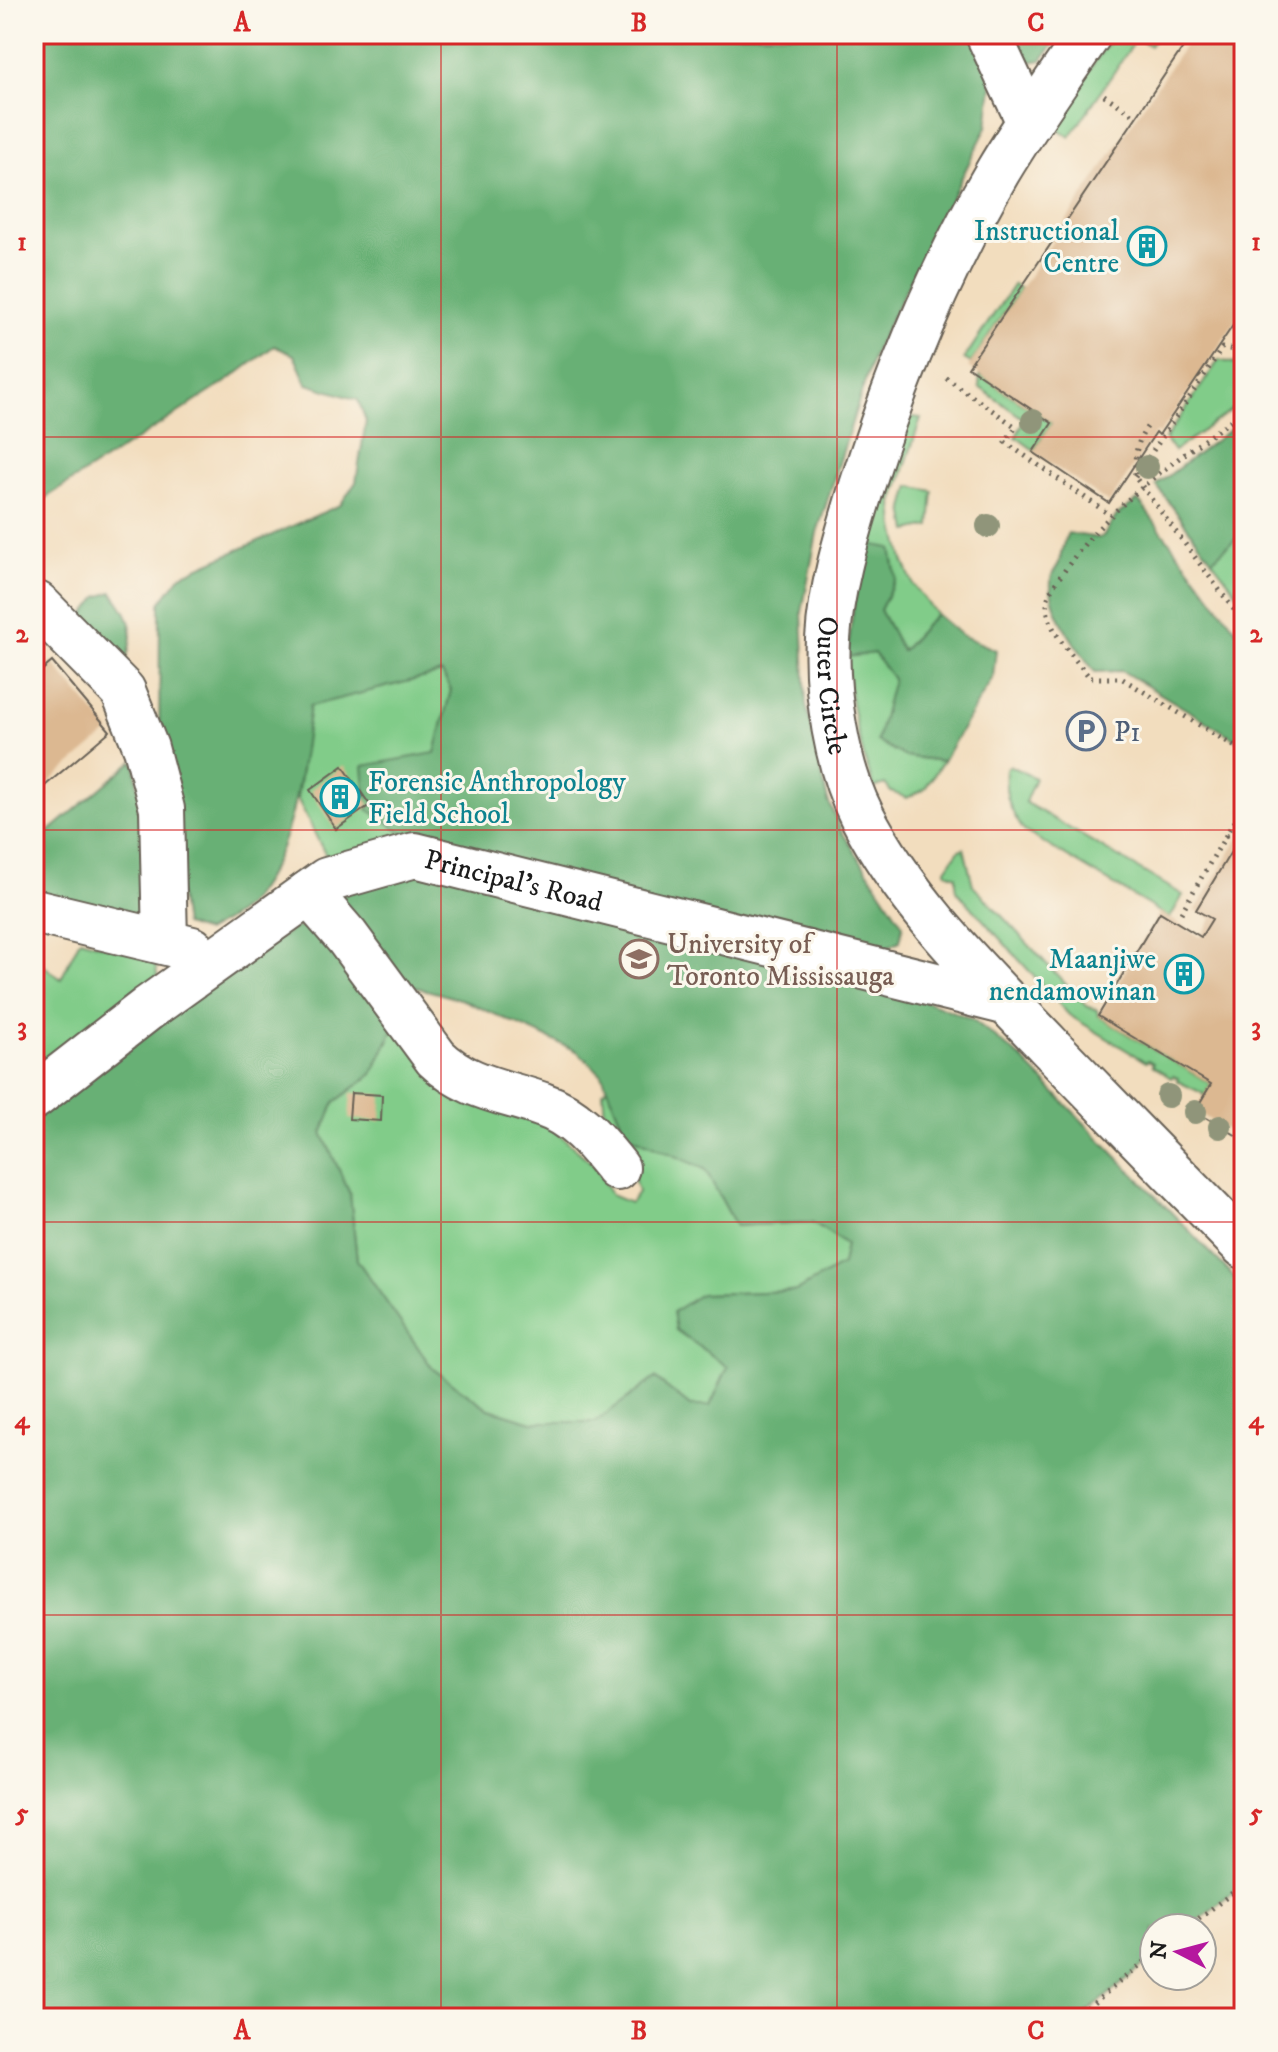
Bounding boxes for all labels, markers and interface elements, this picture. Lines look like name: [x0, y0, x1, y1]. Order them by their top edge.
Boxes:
text: A: [233, 7, 252, 40]
text: B: [631, 7, 647, 40]
text: C: [1027, 7, 1045, 40]
place label: Instructional Centre: [974, 214, 1120, 281]
building icon: Instructional Centre: [1126, 225, 1168, 267]
text: 1: [17, 226, 27, 259]
text: 1: [1251, 226, 1261, 259]
street label: Outer Circle: [809, 615, 855, 758]
text: 2: [16, 618, 30, 651]
text: 2: [1250, 618, 1264, 651]
parking icon: P1: [1065, 710, 1107, 752]
place label: P1: [1114, 715, 1141, 750]
place label: Forensic Anthropology Field School: [368, 765, 626, 832]
building icon: Forensic Anthropology Field School: [319, 776, 361, 818]
street label: Principal's Road: [421, 842, 606, 920]
place label: University of Toronto Mississauga: [667, 927, 894, 994]
school or university icon: University of Toronto Mississauga: [618, 938, 660, 980]
place label: Maanjiwe nendamowinan: [989, 942, 1156, 1009]
building icon: Maanjiwe nendamowinan: [1163, 953, 1205, 995]
text: 3: [17, 1011, 27, 1044]
text: 3: [1251, 1011, 1261, 1044]
text: 4: [15, 1404, 31, 1437]
text: 4: [1249, 1404, 1265, 1437]
text: 5: [15, 1797, 29, 1830]
text: 5: [1249, 1797, 1263, 1830]
north arrow: [1138, 1912, 1218, 1992]
text: N: [1145, 1940, 1174, 1960]
text: A: [233, 2015, 252, 2048]
text: B: [631, 2015, 647, 2048]
text: C: [1027, 2015, 1045, 2048]

